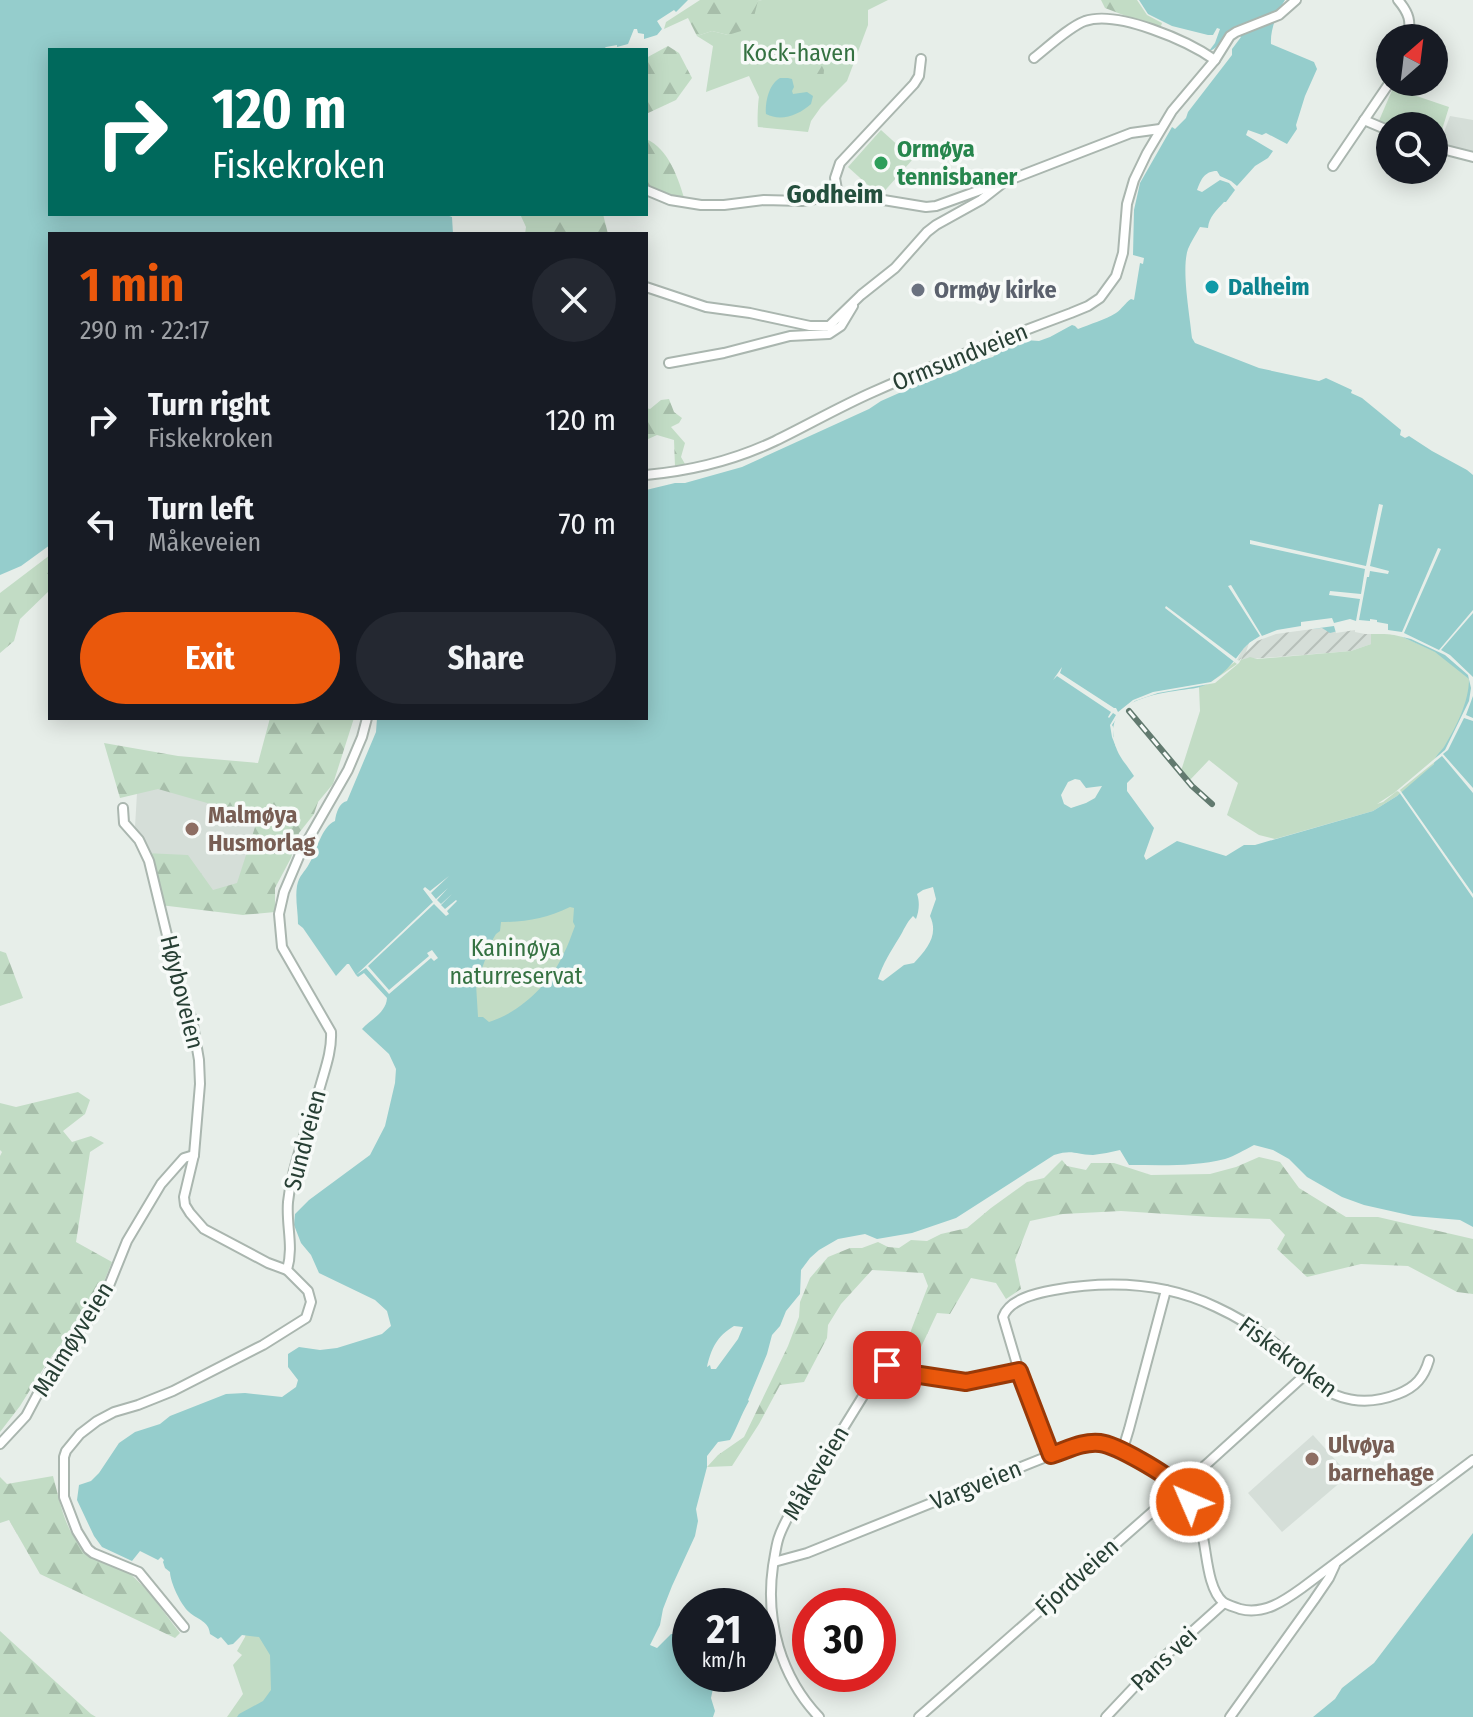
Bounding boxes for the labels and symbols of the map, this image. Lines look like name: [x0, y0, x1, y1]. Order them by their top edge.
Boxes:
north arrow: [1376, 24, 1448, 96]
park label: Kock-haven: [742, 39, 856, 67]
place label: Ormøya tennisbaner: [897, 135, 1018, 191]
marker: Ormøya tennisbaner: [872, 154, 890, 172]
district label: Godheim: [787, 179, 883, 210]
place label: Dalheim: [1228, 273, 1310, 301]
place label: Ormøy kirke: [934, 276, 1057, 304]
marker: Dalheim: [1203, 278, 1221, 296]
marker: Ormøy kirke: [909, 281, 927, 299]
street label: Ormsundveien: [888, 317, 1032, 397]
place label: Malmøya Husmorlag: [208, 801, 315, 857]
marker: Malmøya Husmorlag: [183, 820, 201, 838]
street label: Høyboveien: [154, 932, 210, 1052]
park label: Kaninøya naturreservat: [449, 934, 583, 990]
street label: Sundveien: [278, 1087, 332, 1193]
street label: Malmøyveien: [27, 1277, 119, 1401]
street label: Fiskekroken: [1233, 1311, 1343, 1403]
pin: [853, 1331, 921, 1399]
street label: Måkeveien: [777, 1421, 855, 1525]
place label: Ulvøya barnehage: [1328, 1431, 1434, 1487]
marker: Ulvøya barnehage: [1303, 1450, 1321, 1468]
street label: Vargveien: [927, 1454, 1025, 1516]
position arrow: [1148, 1460, 1232, 1544]
street label: Fjordveien: [1030, 1532, 1124, 1622]
speed limit sign: 30: [792, 1588, 896, 1692]
street label: Pans vei: [1125, 1621, 1203, 1697]

